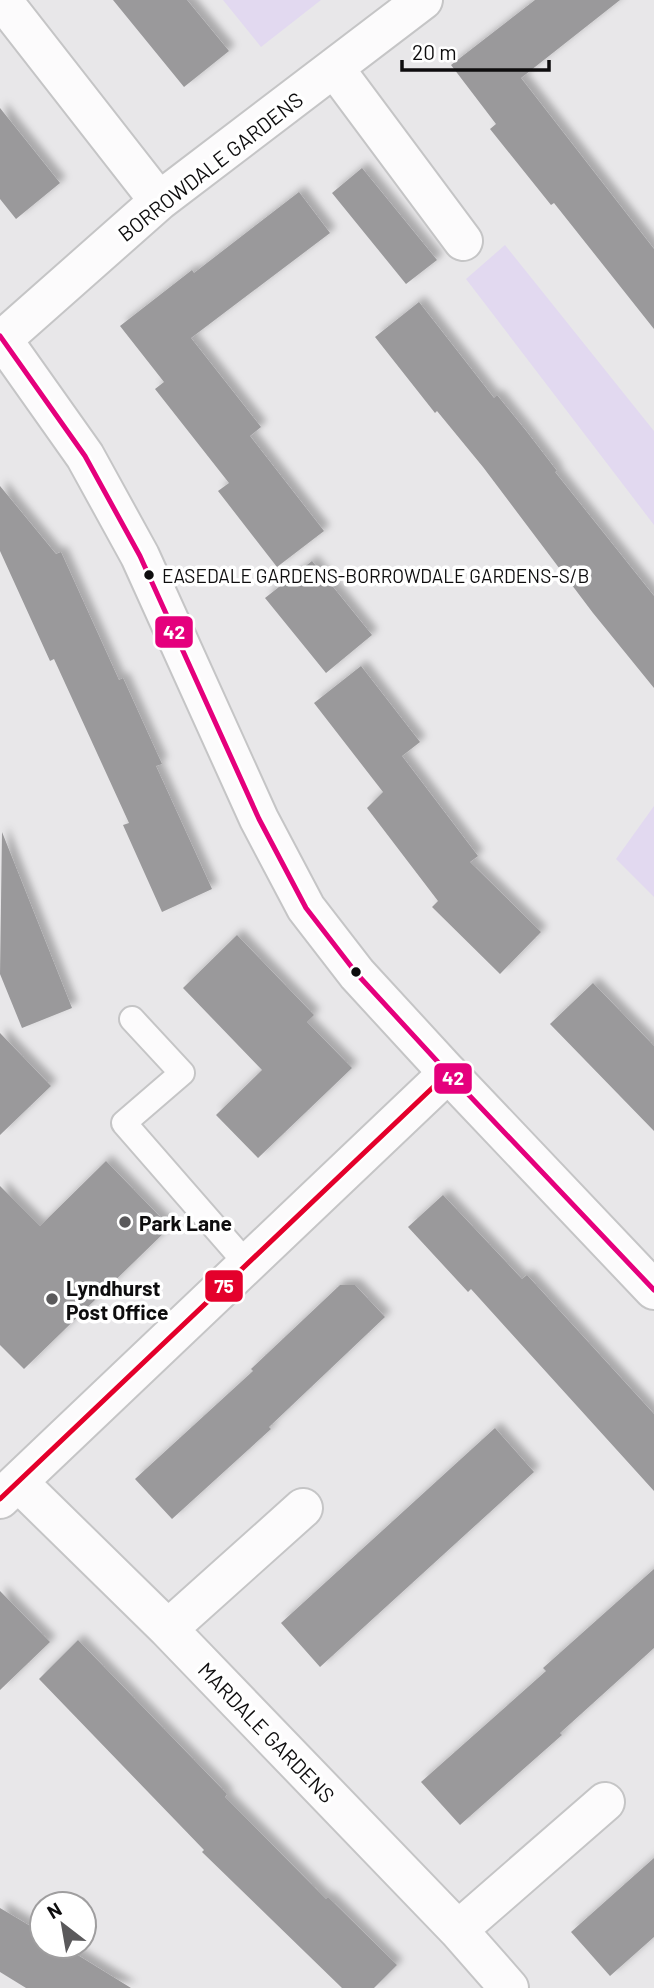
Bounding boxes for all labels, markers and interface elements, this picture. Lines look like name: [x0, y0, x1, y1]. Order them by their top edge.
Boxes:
scale bar: [402, 28, 549, 72]
text: 20 m: [412, 39, 457, 64]
street label: BORROWDALE GARDENS: [113, 86, 307, 246]
place label: EASEDALE GARDENS-BORROWDALE GARDENS-S/B: [162, 564, 589, 587]
marker: EASEDALE GARDENS-BORROWDALE GARDENS-S/B: [142, 568, 156, 582]
line badge: 42: [154, 615, 194, 649]
text: 42: [163, 620, 185, 643]
unlabelled marker: [349, 965, 363, 979]
line badge: 42: [433, 1062, 473, 1095]
text: 42: [442, 1066, 464, 1089]
place label: Park Lane: [139, 1210, 232, 1235]
marker: Park Lane: [117, 1214, 133, 1230]
line badge: 75: [204, 1269, 244, 1303]
text: 75: [214, 1274, 234, 1297]
place label: Lyndhurst Post Office: [66, 1275, 168, 1324]
marker: Lyndhurst Post Office: [44, 1291, 60, 1307]
street label: MARDALE GARDENS: [194, 1657, 340, 1807]
north arrow: [28, 1890, 98, 1960]
text: N: [43, 1897, 65, 1923]

